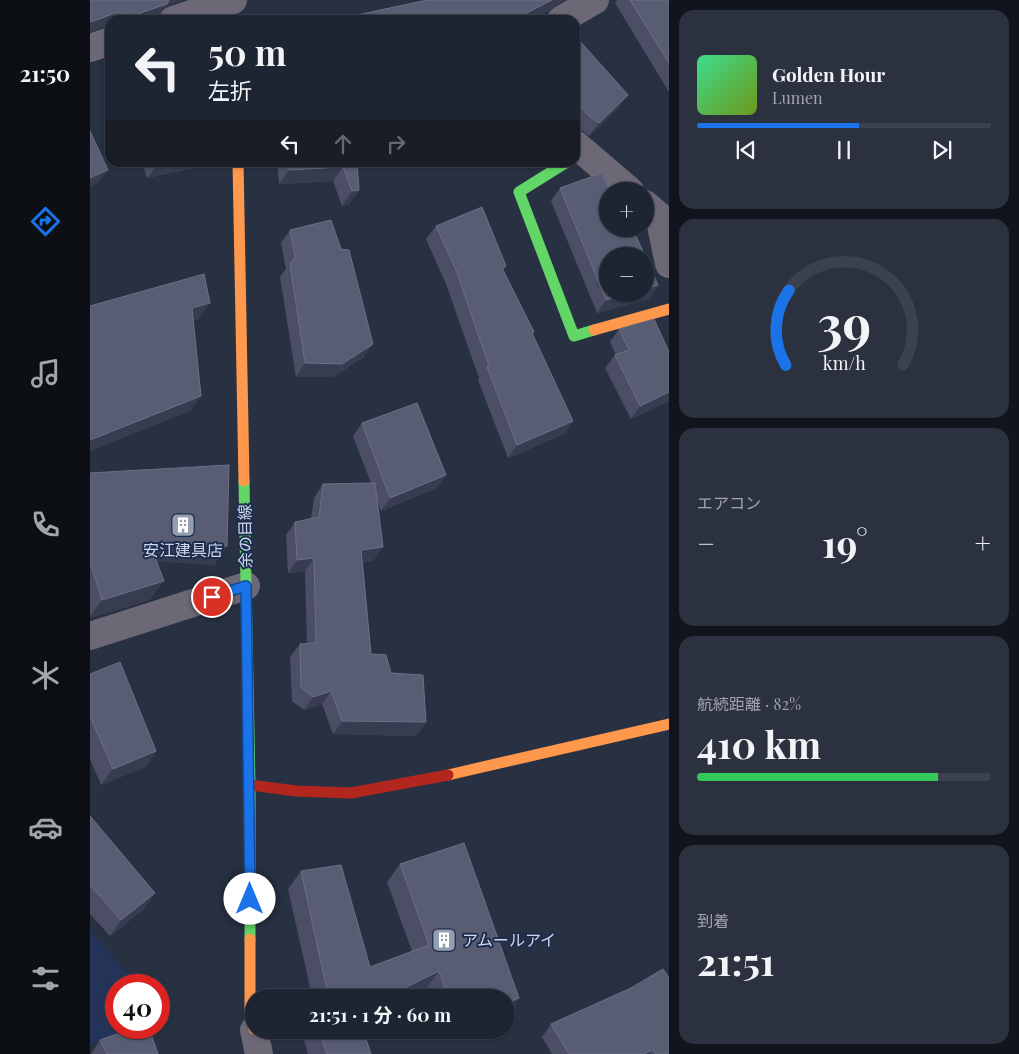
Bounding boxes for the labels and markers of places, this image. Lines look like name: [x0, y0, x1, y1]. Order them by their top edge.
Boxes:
building icon: 安江建具店: [170, 512, 196, 538]
place label: 安江建具店: [143, 539, 223, 560]
pin: [191, 576, 233, 618]
building icon: アムールアイ: [431, 927, 457, 953]
place label: アムールアイ: [462, 929, 556, 950]

